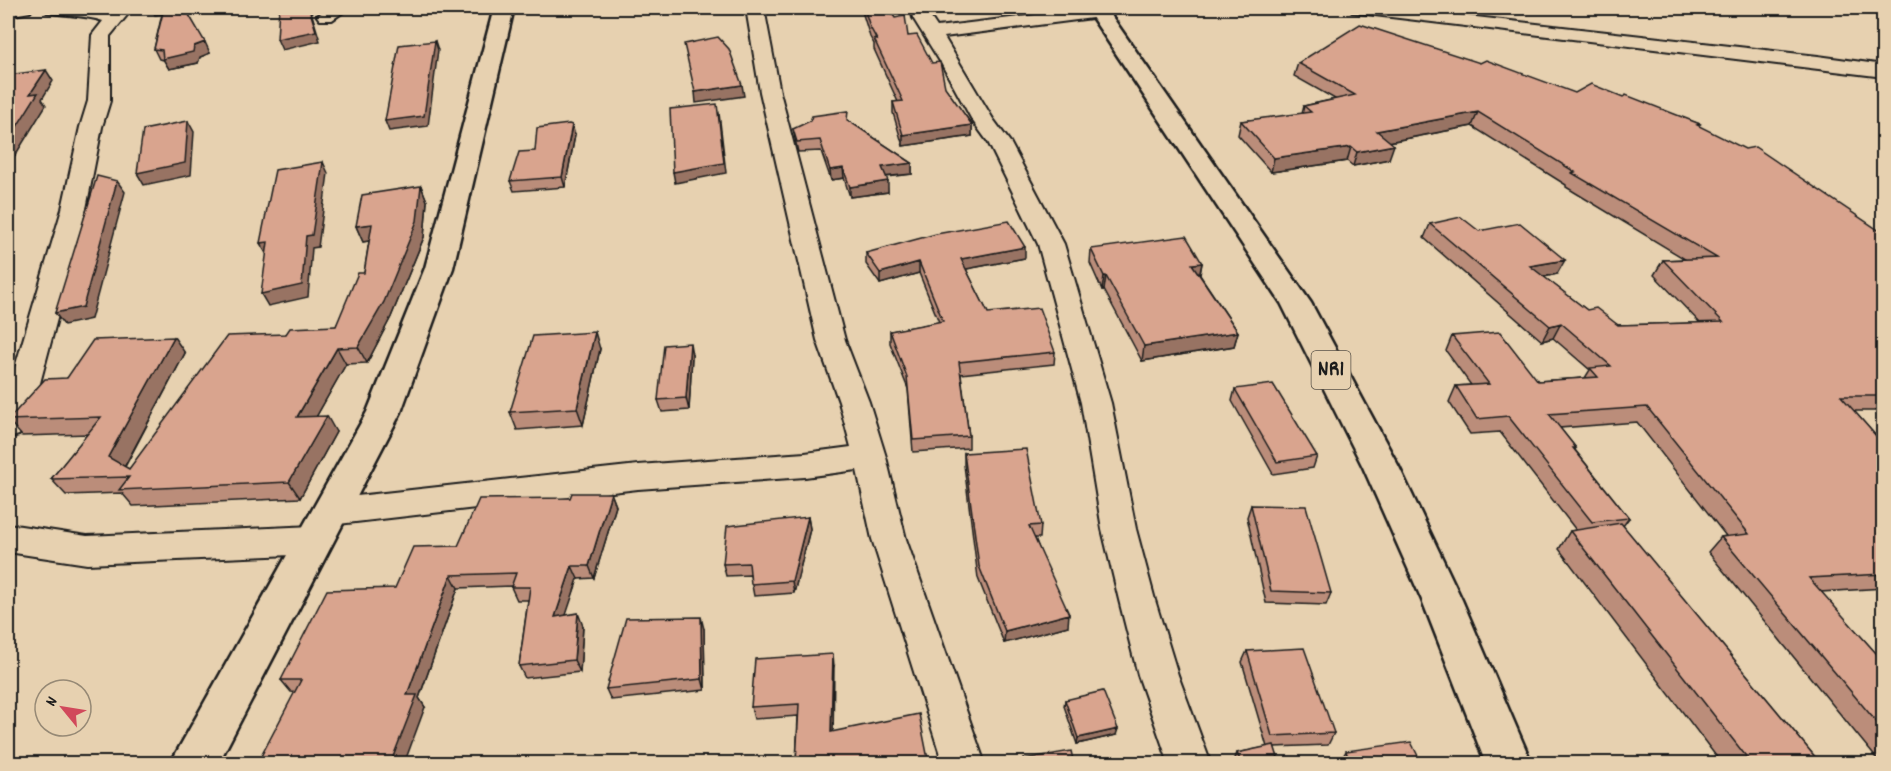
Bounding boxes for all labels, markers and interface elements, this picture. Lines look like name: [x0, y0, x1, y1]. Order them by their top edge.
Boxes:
road number: NR1: [1312, 351, 1350, 389]
north arrow: [33, 678, 93, 738]
text: N: [40, 692, 64, 711]

